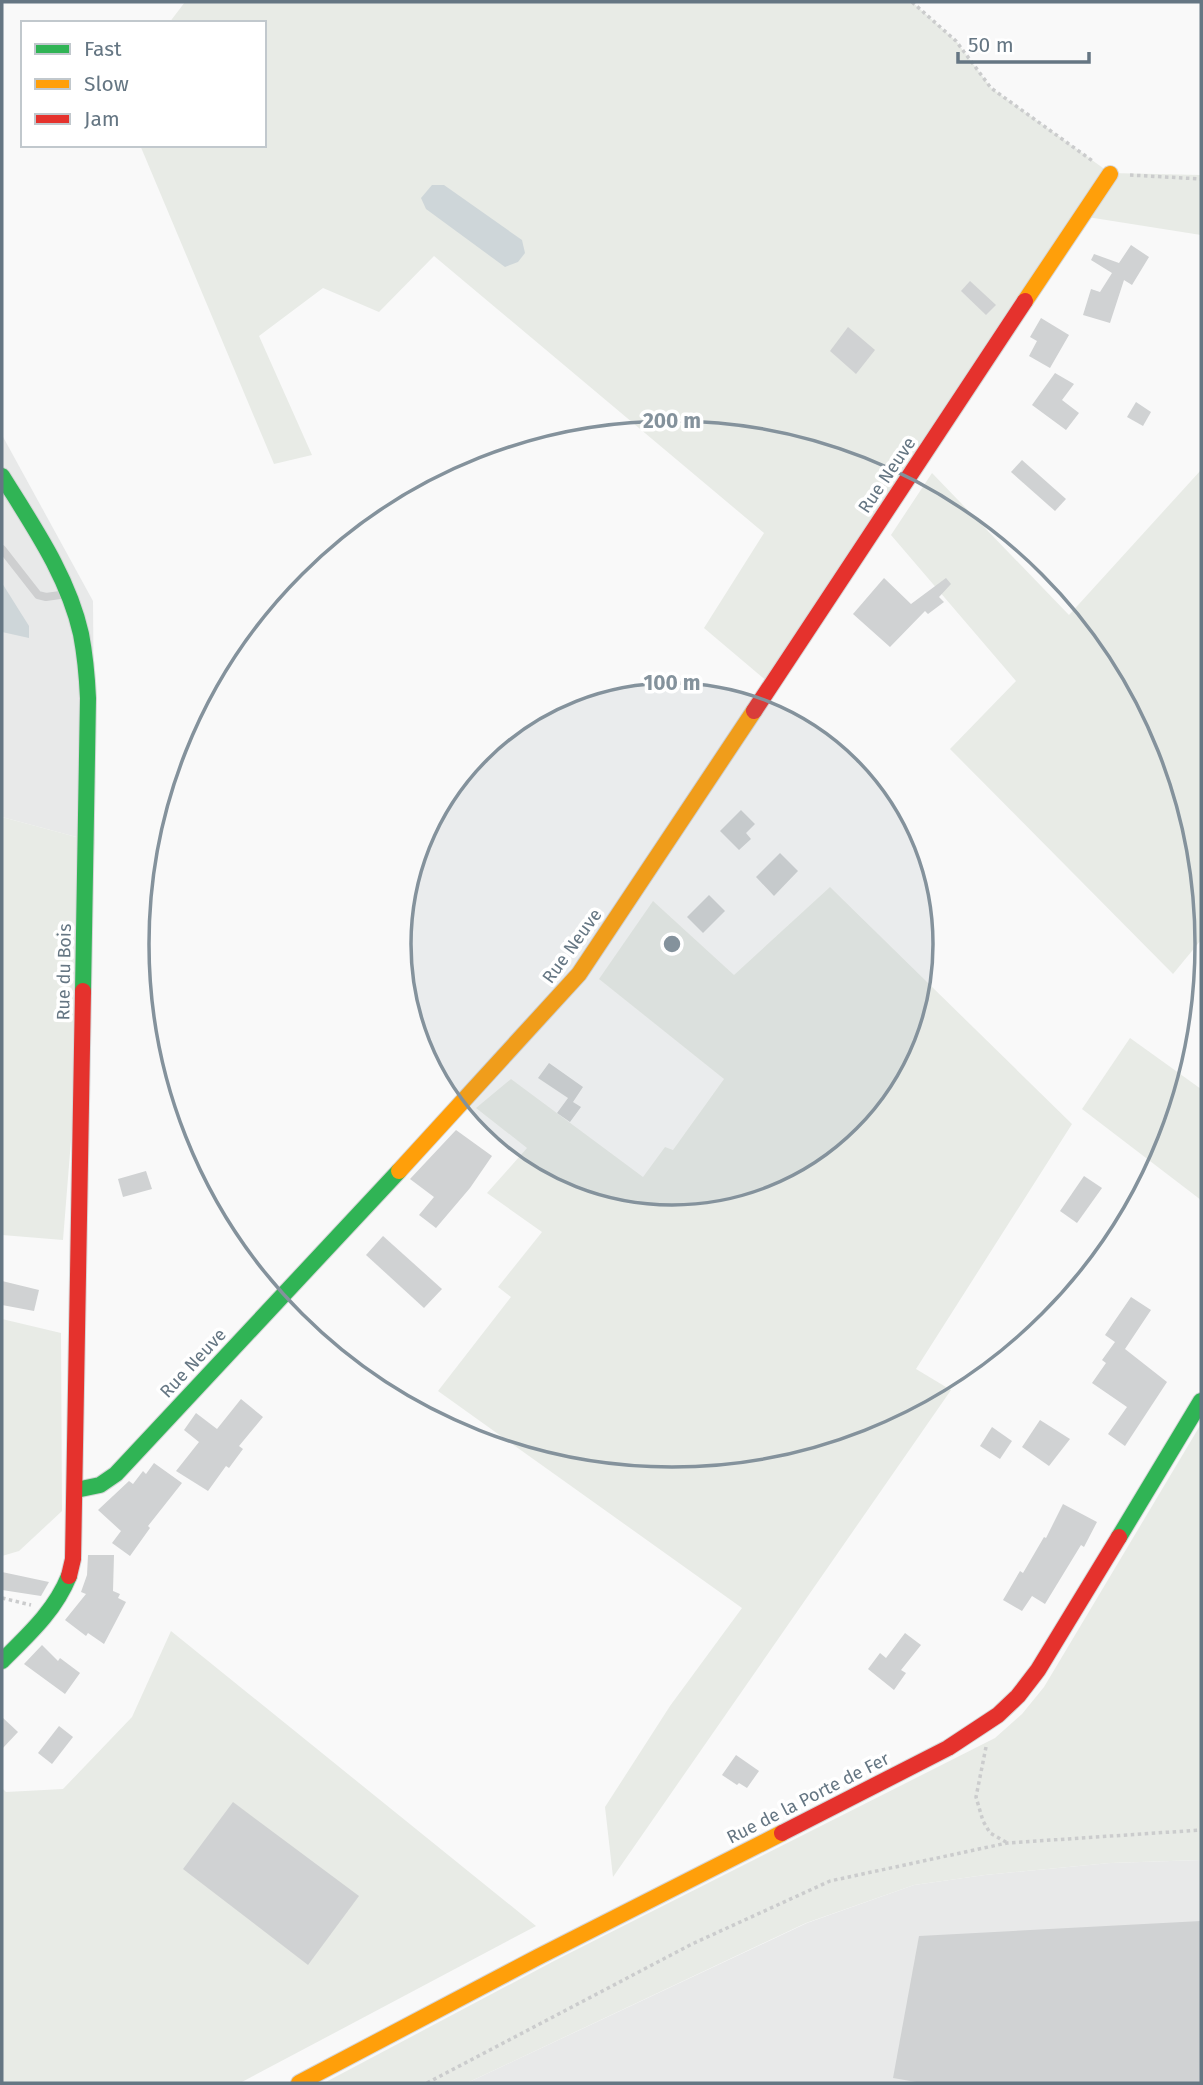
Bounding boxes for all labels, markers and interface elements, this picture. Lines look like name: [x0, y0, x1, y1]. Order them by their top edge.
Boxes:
legend: [21, 21, 266, 147]
scale bar: [958, 21, 1089, 65]
text: 50 m: [968, 32, 1014, 58]
text: Fast: [84, 36, 122, 62]
text: Slow: [84, 71, 129, 97]
text: Jam: [84, 106, 120, 132]
text: 200 m: [643, 408, 701, 434]
street label: Rue Neuve: [854, 433, 920, 517]
text: 100 m: [643, 670, 701, 696]
street label: Rue Neuve: [537, 904, 607, 988]
street label: Rue du Bois: [52, 923, 76, 1021]
centre of rings: [660, 932, 684, 956]
street label: Rue Neuve: [155, 1324, 231, 1402]
street label: Rue de la Porte de Fer: [723, 1747, 893, 1849]

